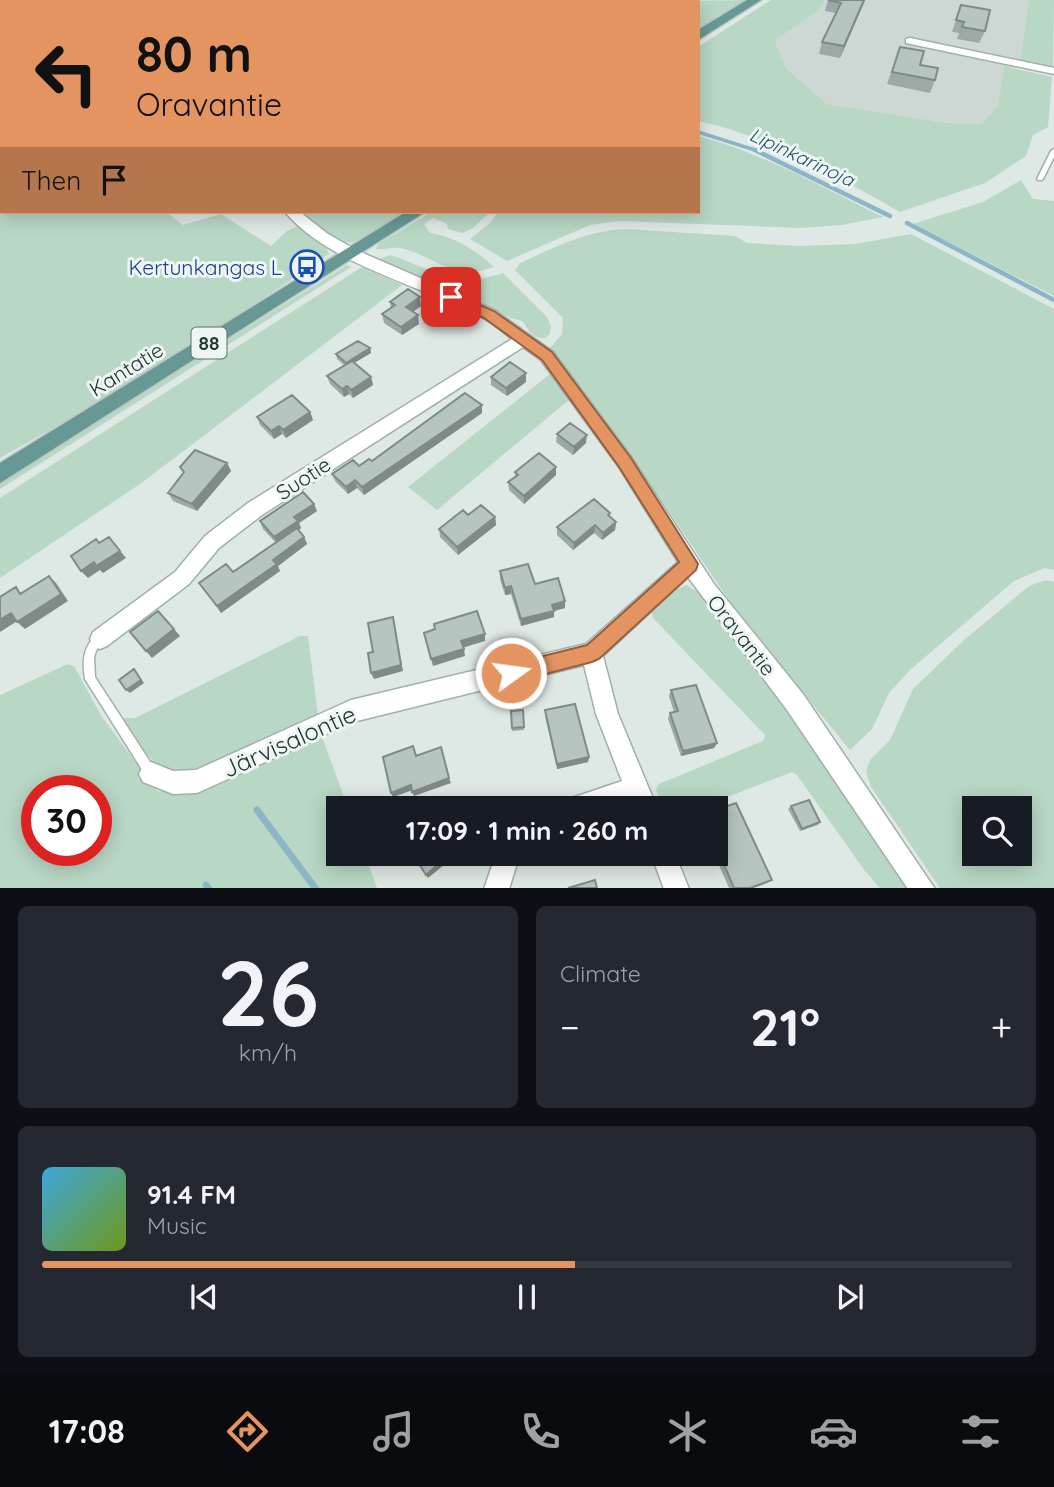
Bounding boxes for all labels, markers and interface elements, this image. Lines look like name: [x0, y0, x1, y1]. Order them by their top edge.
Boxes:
text: 80 m: [136, 23, 252, 84]
icon: left: [21, 28, 112, 119]
text: Oravantie: [136, 84, 282, 124]
water label: Lipinkarinoja: [746, 122, 860, 192]
icon: arrive: [95, 161, 133, 199]
text: Then: [21, 164, 81, 197]
bus stop icon: Kertunkangas L: [288, 248, 326, 286]
place label: Kertunkangas L: [129, 254, 282, 280]
pin: [421, 267, 481, 327]
icon: arrive: [432, 278, 470, 316]
road number: 88: [192, 328, 227, 358]
street label: Kantatie: [84, 336, 168, 402]
street label: Suotie: [271, 451, 335, 505]
street label: Oravantie: [702, 589, 782, 681]
position arrow: [474, 636, 548, 710]
street label: Järvisalontie: [218, 698, 360, 784]
speed limit sign: 30: [21, 775, 112, 866]
map controls: [962, 796, 1032, 866]
button: search: [962, 796, 1032, 866]
text: 17:09 · 1 min · 260 m: [406, 814, 648, 847]
text: 26: [217, 935, 319, 1049]
text: Climate: [560, 959, 641, 988]
text: 21°: [750, 994, 820, 1059]
text: −: [560, 1003, 580, 1051]
text: +: [991, 1003, 1012, 1051]
text: km/h: [239, 1038, 297, 1067]
text: 91.4 FM: [147, 1178, 236, 1211]
text: Music: [147, 1211, 207, 1240]
icon: previous: [185, 1278, 223, 1316]
icon: pause: [508, 1278, 546, 1316]
icon: next: [831, 1278, 869, 1316]
icon: directions: [223, 1407, 272, 1456]
icon: music: [369, 1407, 418, 1456]
icon: phone: [516, 1407, 565, 1456]
icon: climate: [663, 1407, 712, 1456]
icon: car: [809, 1407, 858, 1456]
icon: filters: [956, 1407, 1005, 1456]
text: 17:08: [49, 1411, 125, 1451]

